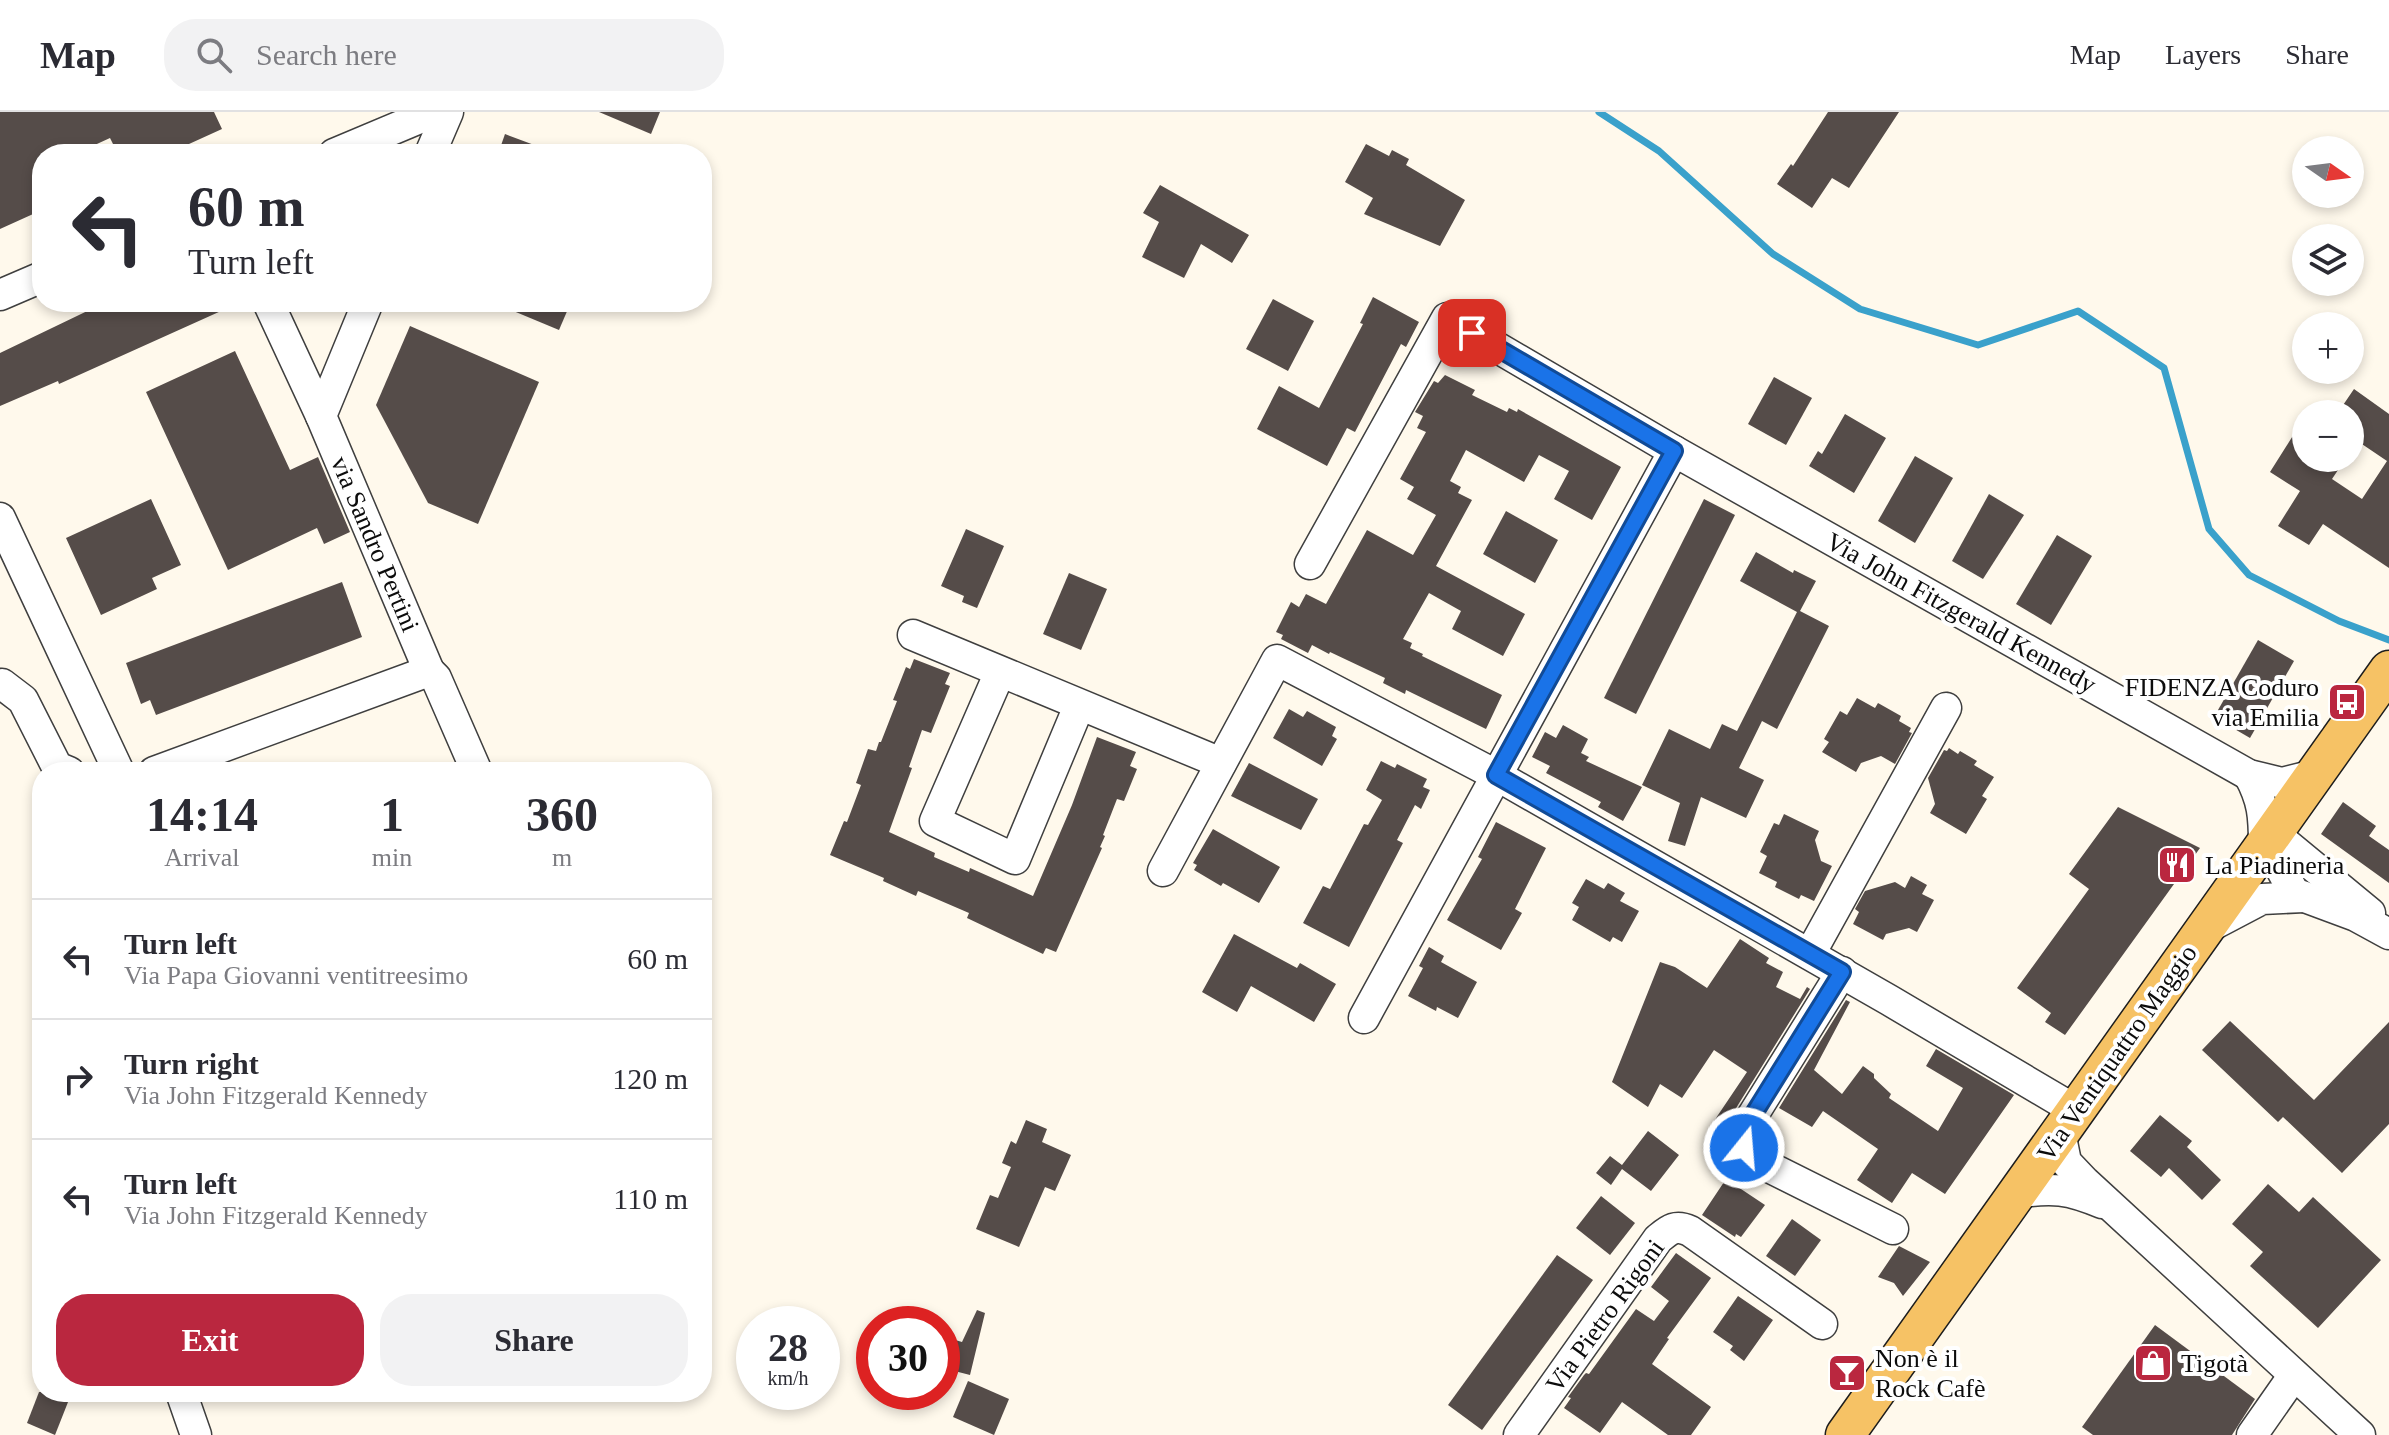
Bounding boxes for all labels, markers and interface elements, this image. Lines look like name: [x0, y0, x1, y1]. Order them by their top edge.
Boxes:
search box: [164, 19, 724, 91]
icon: search: [192, 33, 236, 77]
text: Map: [40, 34, 116, 76]
text: Search here: [256, 38, 397, 71]
text: Map: [2070, 39, 2121, 70]
text: Layers: [2165, 39, 2241, 70]
text: Share: [2285, 39, 2349, 70]
north arrow: [2292, 136, 2364, 208]
map controls: [2292, 136, 2364, 472]
icon: left: [56, 176, 160, 280]
text: 60 m: [188, 176, 305, 238]
button: layers: [2292, 224, 2364, 296]
text: Turn left: [188, 242, 314, 282]
pin: [1438, 299, 1506, 367]
icon: arrive: [1450, 311, 1494, 355]
button: +: [2292, 312, 2364, 384]
button: −: [2292, 400, 2364, 472]
street label: via Sandro Pertini: [325, 452, 425, 636]
street label: Via John Fitzgerald Kennedy: [1821, 527, 2101, 699]
place label: FIDENZA Coduro via Emilia: [2125, 673, 2319, 732]
bus stop icon: FIDENZA Coduro via Emilia: [2326, 681, 2368, 723]
text: 14:14: [146, 788, 258, 841]
text: 1: [380, 788, 404, 841]
text: 360: [526, 788, 598, 841]
text: Arrival: [164, 843, 239, 872]
text: min: [372, 843, 412, 872]
text: m: [552, 843, 572, 872]
restaurant icon: La Piadineria: [2156, 844, 2198, 886]
place label: La Piadineria: [2205, 851, 2345, 880]
text: Turn left: [124, 927, 237, 960]
icon: left: [56, 937, 100, 981]
street label: Via Ventiquattro Maggio: [2031, 939, 2203, 1167]
text: 60 m: [627, 942, 688, 975]
text: Via Papa Giovanni ventitreesimo: [124, 961, 468, 990]
text: Turn right: [124, 1047, 259, 1080]
icon: right: [56, 1057, 100, 1101]
text: 120 m: [612, 1062, 688, 1095]
text: Via John Fitzgerald Kennedy: [124, 1081, 428, 1110]
position arrow: [1702, 1106, 1786, 1190]
text: Turn left: [124, 1167, 237, 1200]
icon: left: [56, 1177, 100, 1221]
text: 110 m: [613, 1182, 688, 1215]
text: Via John Fitzgerald Kennedy: [124, 1201, 428, 1230]
street label: Via Pietro Rigoni: [1540, 1234, 1670, 1398]
button: Exit: [56, 1294, 364, 1386]
button: Share: [380, 1294, 688, 1386]
speed limit sign: 30: [856, 1306, 960, 1410]
text: 28: [768, 1325, 808, 1370]
shop icon: Tigotà: [2132, 1342, 2174, 1384]
place label: Non è il Rock Cafè: [1875, 1344, 1985, 1403]
place label: Tigotà: [2181, 1349, 2248, 1378]
bar icon: Non è il Rock Cafè: [1826, 1352, 1868, 1394]
text: km/h: [767, 1367, 809, 1389]

